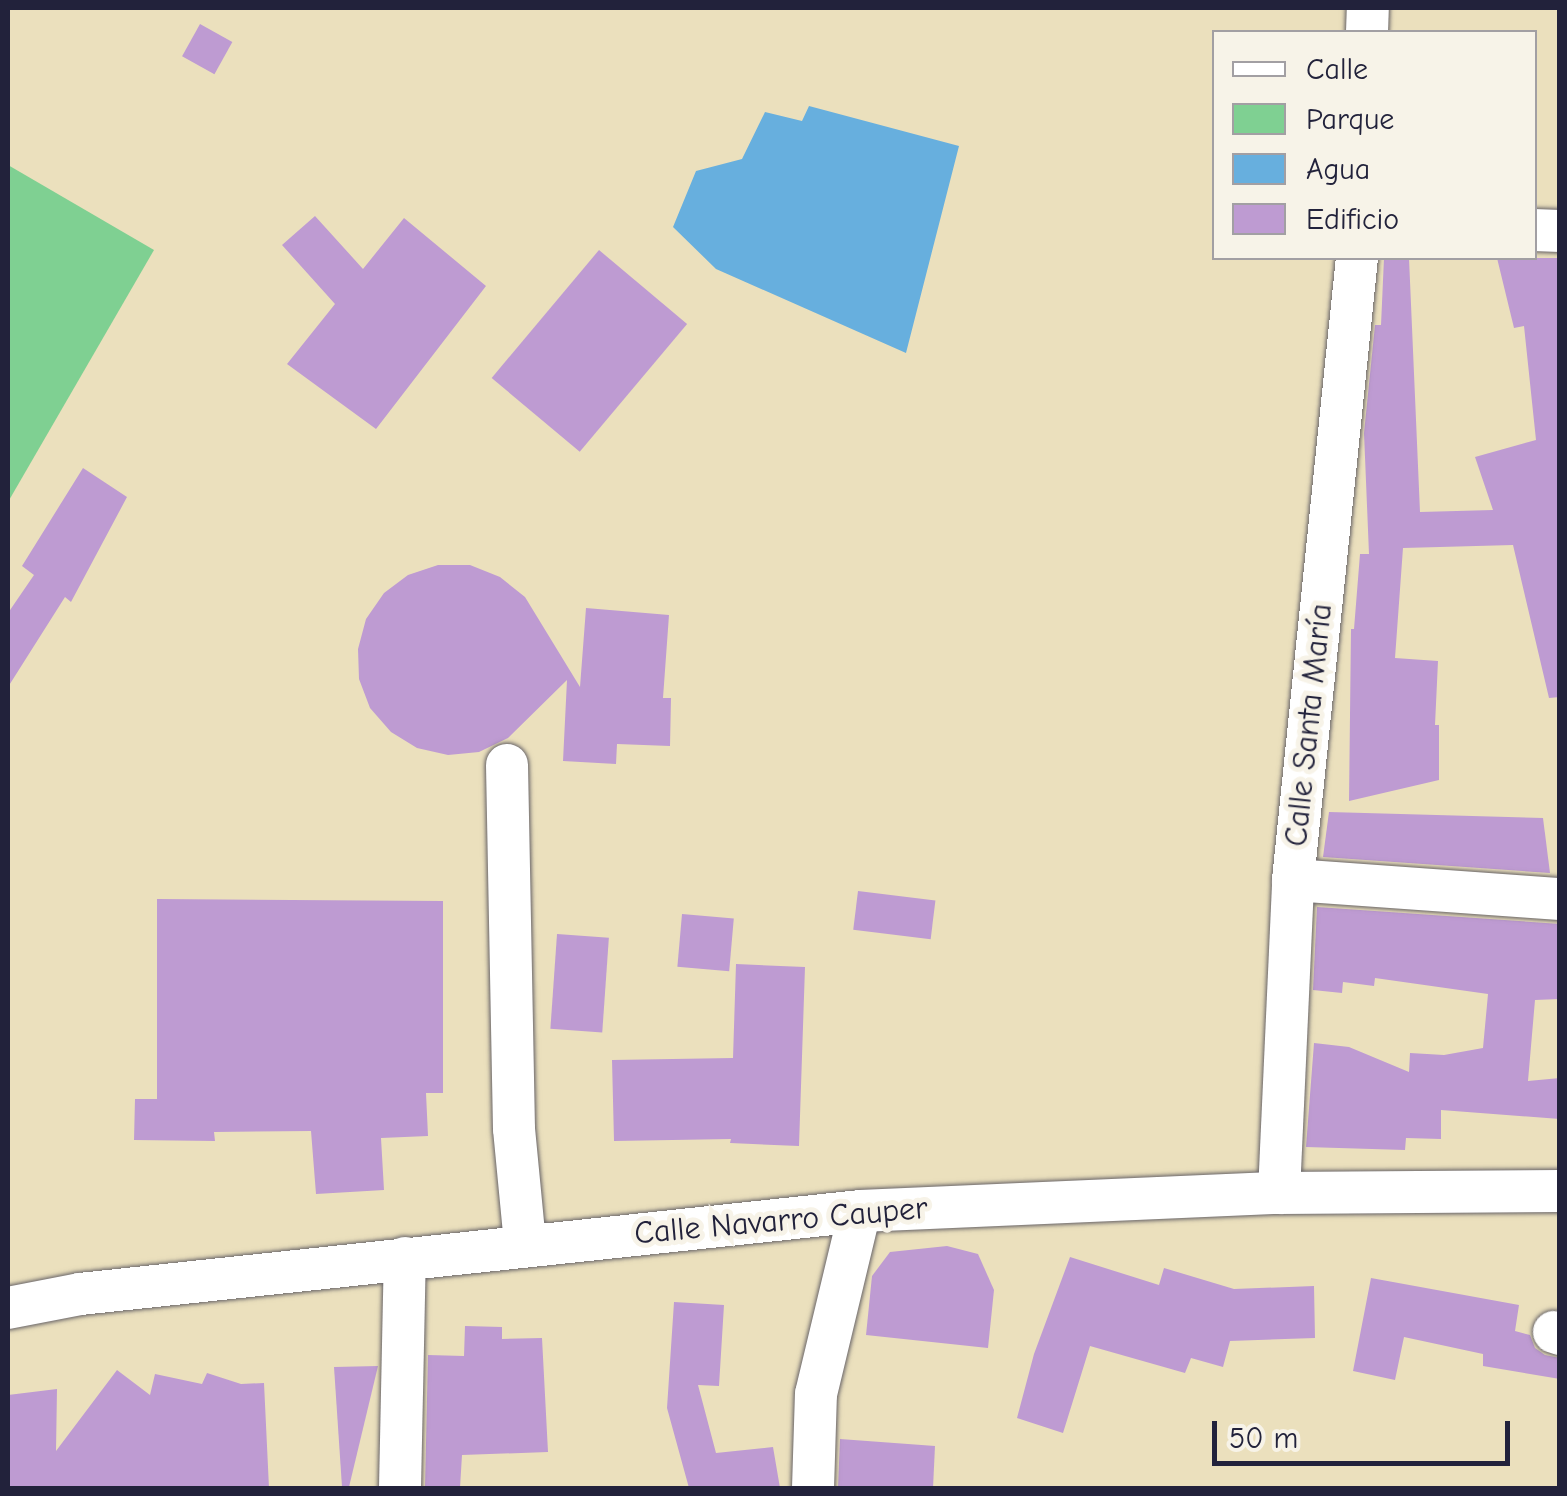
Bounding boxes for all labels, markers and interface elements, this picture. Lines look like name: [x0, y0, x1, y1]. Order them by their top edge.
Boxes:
legend: [1212, 30, 1537, 260]
text: Calle: [1306, 52, 1368, 87]
text: Parque: [1306, 102, 1394, 137]
text: Agua: [1306, 152, 1370, 187]
text: Edificio: [1306, 202, 1399, 237]
street label: Calle Santa María: [1277, 602, 1341, 848]
street label: Calle Navarro Cauper: [633, 1189, 929, 1253]
scale bar: [1217, 1401, 1514, 1463]
text: 50 m: [1229, 1421, 1298, 1456]

